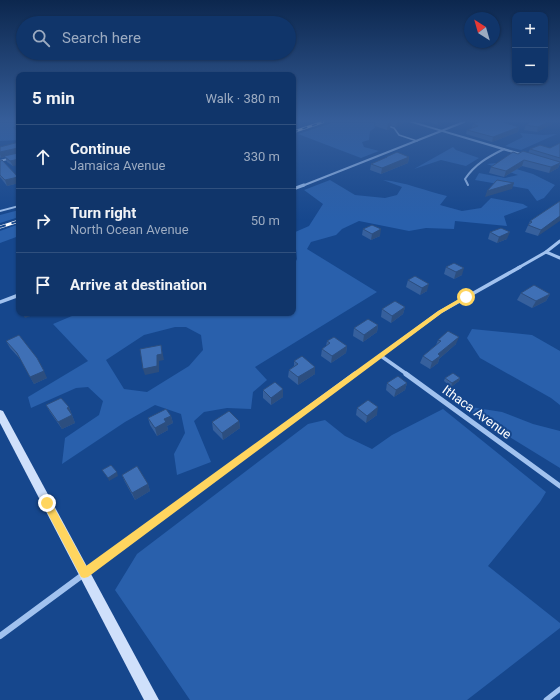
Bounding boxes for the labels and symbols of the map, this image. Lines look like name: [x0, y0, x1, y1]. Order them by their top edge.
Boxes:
north arrow: [464, 12, 500, 48]
route start: [457, 288, 475, 306]
street label: Ithaca Avenue: [440, 382, 515, 442]
route end: [38, 494, 56, 512]

